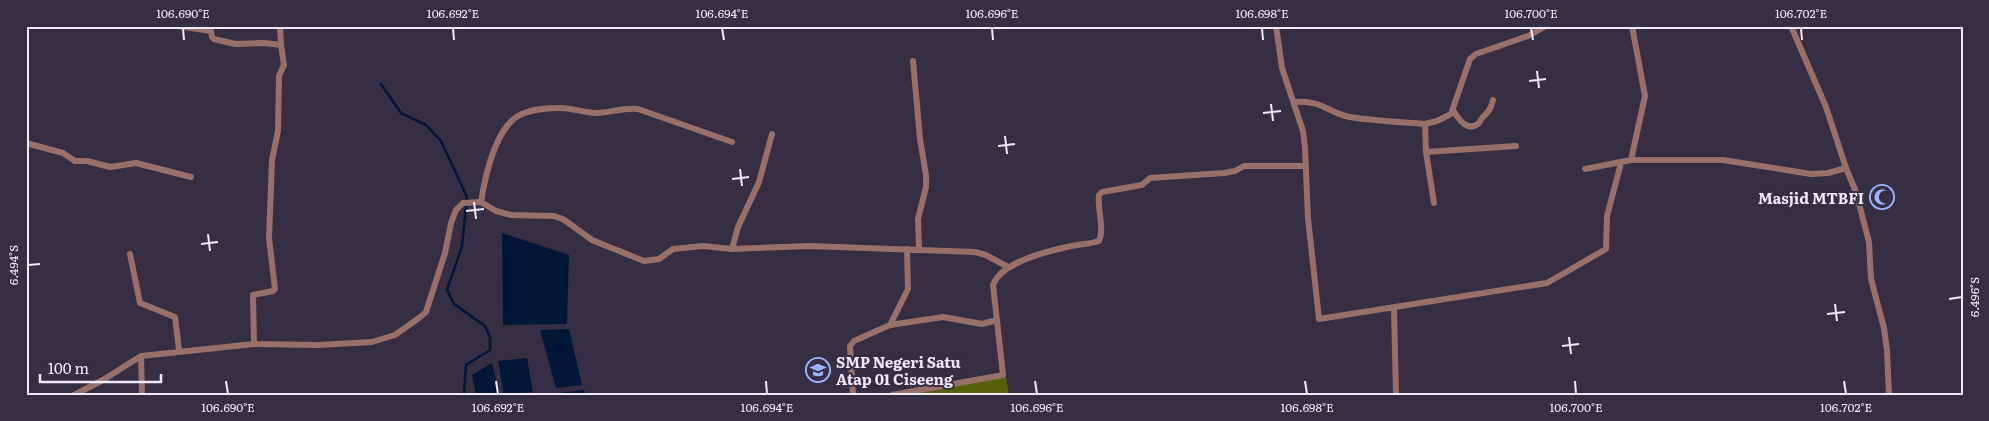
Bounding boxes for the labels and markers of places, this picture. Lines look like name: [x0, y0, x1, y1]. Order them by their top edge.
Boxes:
mosque icon: Masjid MTBFI: [1869, 184, 1895, 210]
place label: Masjid MTBFI: [1758, 186, 1864, 209]
place label: SMP Negeri Satu Atap 01 Ciseeng: [836, 350, 961, 390]
school or university icon: SMP Negeri Satu Atap 01 Ciseeng: [805, 357, 831, 383]

